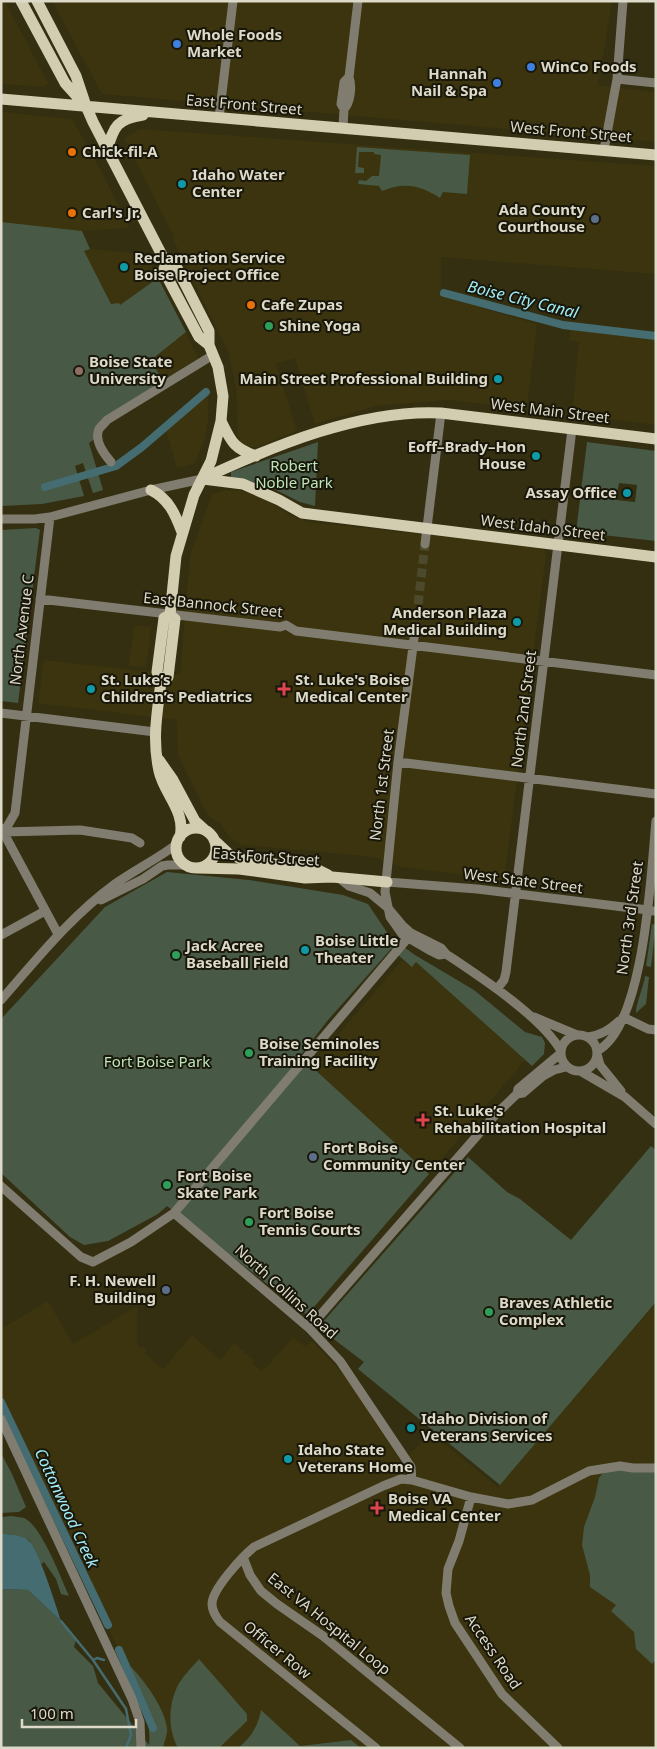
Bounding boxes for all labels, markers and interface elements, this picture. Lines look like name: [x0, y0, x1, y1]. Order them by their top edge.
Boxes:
place label: Whole Foods Market: [187, 24, 282, 61]
marker: Whole Foods Market: [171, 38, 183, 50]
place label: WinCo Foods: [541, 56, 637, 76]
marker: WinCo Foods: [525, 61, 537, 73]
place label: Hannah Nail & Spa: [411, 63, 487, 100]
marker: Hannah Nail & Spa: [491, 77, 503, 89]
street label: East Front Street: [185, 89, 304, 119]
street label: West Front Street: [510, 116, 633, 146]
place label: Chick-fil-A: [82, 141, 158, 161]
marker: Chick-fil-A: [66, 146, 78, 158]
place label: Idaho Water Center: [192, 164, 285, 201]
marker: Idaho Water Center: [176, 178, 188, 190]
place label: Ada County Courthouse: [498, 199, 585, 236]
place label: Carl's Jr.: [82, 202, 140, 222]
marker: Carl's Jr.: [66, 207, 78, 219]
marker: Ada County Courthouse: [589, 213, 601, 225]
place label: Reclamation Service Boise Project Office: [134, 247, 285, 284]
marker: Reclamation Service Boise Project Office: [118, 261, 130, 273]
water label: Boise City Canal: [465, 275, 581, 324]
place label: Cafe Zupas: [261, 294, 343, 314]
marker: Cafe Zupas: [245, 299, 257, 311]
place label: Shine Yoga: [279, 315, 361, 335]
marker: Shine Yoga: [263, 320, 275, 332]
place label: Boise State University: [89, 351, 172, 388]
marker: Boise State University: [73, 365, 85, 377]
place label: Main Street Professional Building: [239, 368, 488, 388]
marker: Main Street Professional Building: [492, 373, 504, 385]
street label: West Main Street: [490, 393, 611, 427]
place label: Eoff–Brady–Hon House: [408, 436, 526, 473]
marker: Eoff–Brady–Hon House: [530, 450, 542, 462]
park label: Robert Noble Park: [255, 455, 333, 492]
place label: Assay Office: [525, 482, 617, 502]
marker: Assay Office: [621, 487, 633, 499]
street label: West Idaho Street: [480, 509, 607, 545]
street label: North Avenue C: [4, 573, 38, 686]
street label: East Bannock Street: [142, 587, 284, 621]
place label: Anderson Plaza Medical Building: [383, 602, 507, 639]
marker: Anderson Plaza Medical Building: [511, 616, 523, 628]
street label: North 2nd Street: [506, 648, 540, 769]
place label: St. Luke’s Children’s Pediatrics: [101, 669, 252, 706]
place label: St. Luke's Boise Medical Center: [295, 669, 409, 706]
marker: St. Luke's Boise Medical Center: [277, 682, 291, 696]
marker: St. Luke’s Children’s Pediatrics: [85, 683, 97, 695]
street label: North 1st Street: [364, 727, 398, 842]
street label: East Fort Street: [212, 842, 321, 870]
street label: North 3rd Street: [611, 859, 647, 976]
street label: West State Street: [462, 863, 585, 897]
place label: Boise Little Theater: [315, 930, 399, 967]
place label: Jack Acree Baseball Field: [184, 935, 288, 972]
marker: Boise Little Theater: [299, 944, 311, 956]
marker: Jack Acree Baseball Field: [170, 949, 182, 961]
place label: Boise Seminoles Training Facility: [259, 1033, 380, 1070]
marker: Boise Seminoles Training Facility: [243, 1047, 255, 1059]
park label: Fort Boise Park: [104, 1051, 210, 1071]
place label: St. Luke’s Rehabilitation Hospital: [434, 1100, 606, 1137]
marker: St. Luke’s Rehabilitation Hospital: [416, 1113, 430, 1127]
place label: Fort Boise Community Center: [323, 1137, 465, 1174]
marker: Fort Boise Community Center: [307, 1151, 319, 1163]
place label: Fort Boise Skate Park: [177, 1165, 258, 1202]
marker: Fort Boise Skate Park: [161, 1179, 173, 1191]
place label: Fort Boise Tennis Courts: [259, 1202, 360, 1239]
marker: Fort Boise Tennis Courts: [243, 1216, 255, 1228]
street label: North Collins Road: [231, 1240, 342, 1343]
place label: F. H. Newell Building: [69, 1270, 156, 1307]
marker: F. H. Newell Building: [160, 1284, 172, 1296]
place label: Braves Athletic Complex: [499, 1292, 612, 1329]
marker: Braves Athletic Complex: [483, 1306, 495, 1318]
place label: Idaho Division of Veterans Services: [421, 1408, 553, 1445]
marker: Idaho Division of Veterans Services: [405, 1422, 417, 1434]
place label: Idaho State Veterans Home: [298, 1439, 413, 1476]
water label: Cottonwood Creek: [30, 1445, 105, 1572]
marker: Idaho State Veterans Home: [282, 1453, 294, 1465]
place label: Boise VA Medical Center: [388, 1488, 501, 1525]
marker: Boise VA Medical Center: [370, 1501, 384, 1515]
street label: East VA Hospital Loop: [264, 1567, 395, 1679]
street label: Access Road: [461, 1610, 526, 1693]
street label: Officer Row: [240, 1616, 316, 1683]
scale bar: [22, 1696, 136, 1728]
text: 100 m: [30, 1703, 74, 1723]

